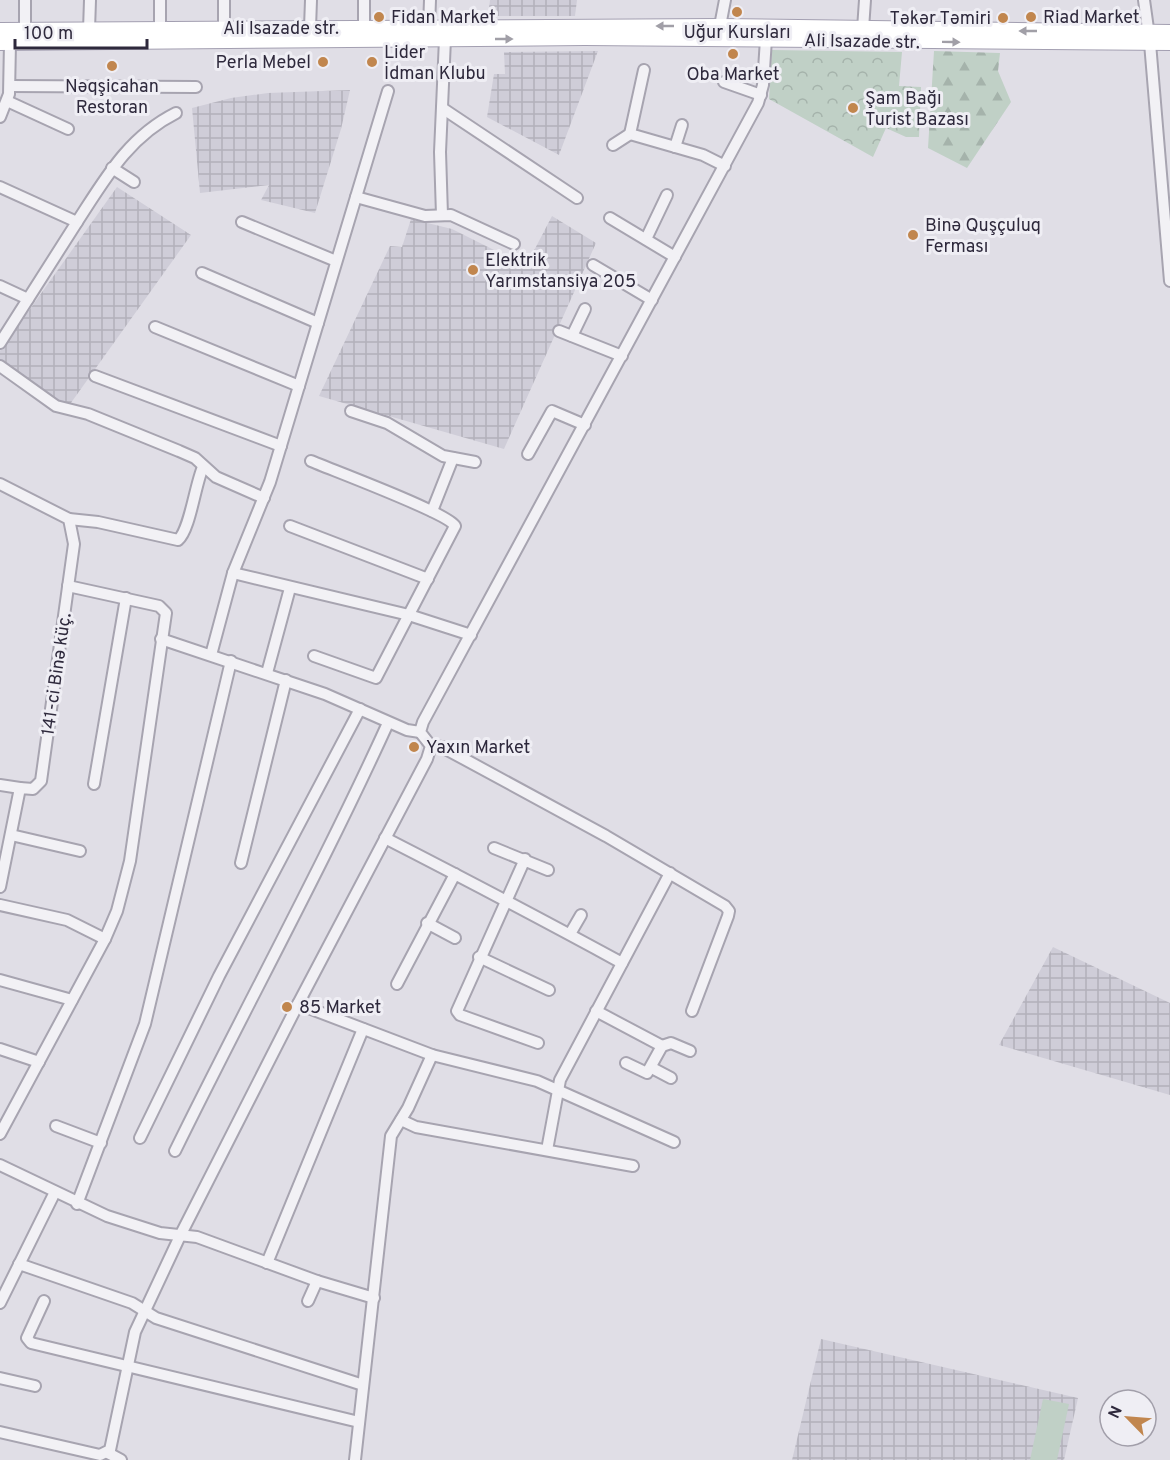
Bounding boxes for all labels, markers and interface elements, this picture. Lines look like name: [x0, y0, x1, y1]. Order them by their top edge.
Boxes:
marker: Uğur Kursları: [730, 5, 744, 19]
place label: Fidan Market: [391, 7, 496, 30]
place label: Riad Market: [1043, 7, 1140, 30]
place label: Təkər Təmiri: [890, 8, 991, 31]
marker: Fidan Market: [372, 10, 386, 24]
marker: Riad Market: [1024, 10, 1038, 24]
marker: Təkər Təmiri: [996, 11, 1010, 25]
scale bar: [15, 12, 147, 50]
street label: Ali Isazade str.: [223, 18, 339, 41]
one-way arrow: [655, 21, 674, 31]
place label: Uğur Kursları: [683, 22, 791, 45]
text: 100 m: [24, 23, 73, 46]
one-way arrow: [1018, 26, 1037, 36]
street label: Ali Isazade str.: [804, 30, 920, 55]
one-way arrow: [494, 34, 513, 44]
one-way arrow: [941, 37, 960, 47]
place label: Lider İdman Klubu: [384, 42, 486, 86]
marker: Oba Market: [726, 47, 740, 61]
place label: Perla Mebel: [215, 52, 311, 75]
marker: Perla Mebel: [316, 55, 330, 69]
marker: Lider İdman Klubu: [365, 55, 379, 69]
marker: Nəqşicahan Restoran: [105, 59, 119, 73]
place label: Oba Market: [686, 64, 780, 87]
place label: Nəqşicahan Restoran: [65, 76, 159, 120]
place label: Şam Bağı Turist Bazası: [865, 88, 969, 132]
marker: Şam Bağı Turist Bazası: [846, 101, 860, 115]
place label: Binə Quşçuluq Ferması: [925, 215, 1041, 259]
marker: Binə Quşçuluq Ferması: [906, 228, 920, 242]
place label: Elektrik Yarımstansiya 205: [485, 250, 636, 294]
marker: Elektrik Yarımstansiya 205: [466, 263, 480, 277]
street label: 141-ci Binə küç.: [38, 612, 77, 737]
place label: Yaxın Market: [426, 737, 530, 760]
marker: Yaxın Market: [407, 740, 421, 754]
place label: 85 Market: [299, 997, 381, 1020]
marker: 85 Market: [280, 1000, 294, 1014]
north arrow: [1098, 1388, 1158, 1448]
text: N: [1105, 1403, 1128, 1422]

